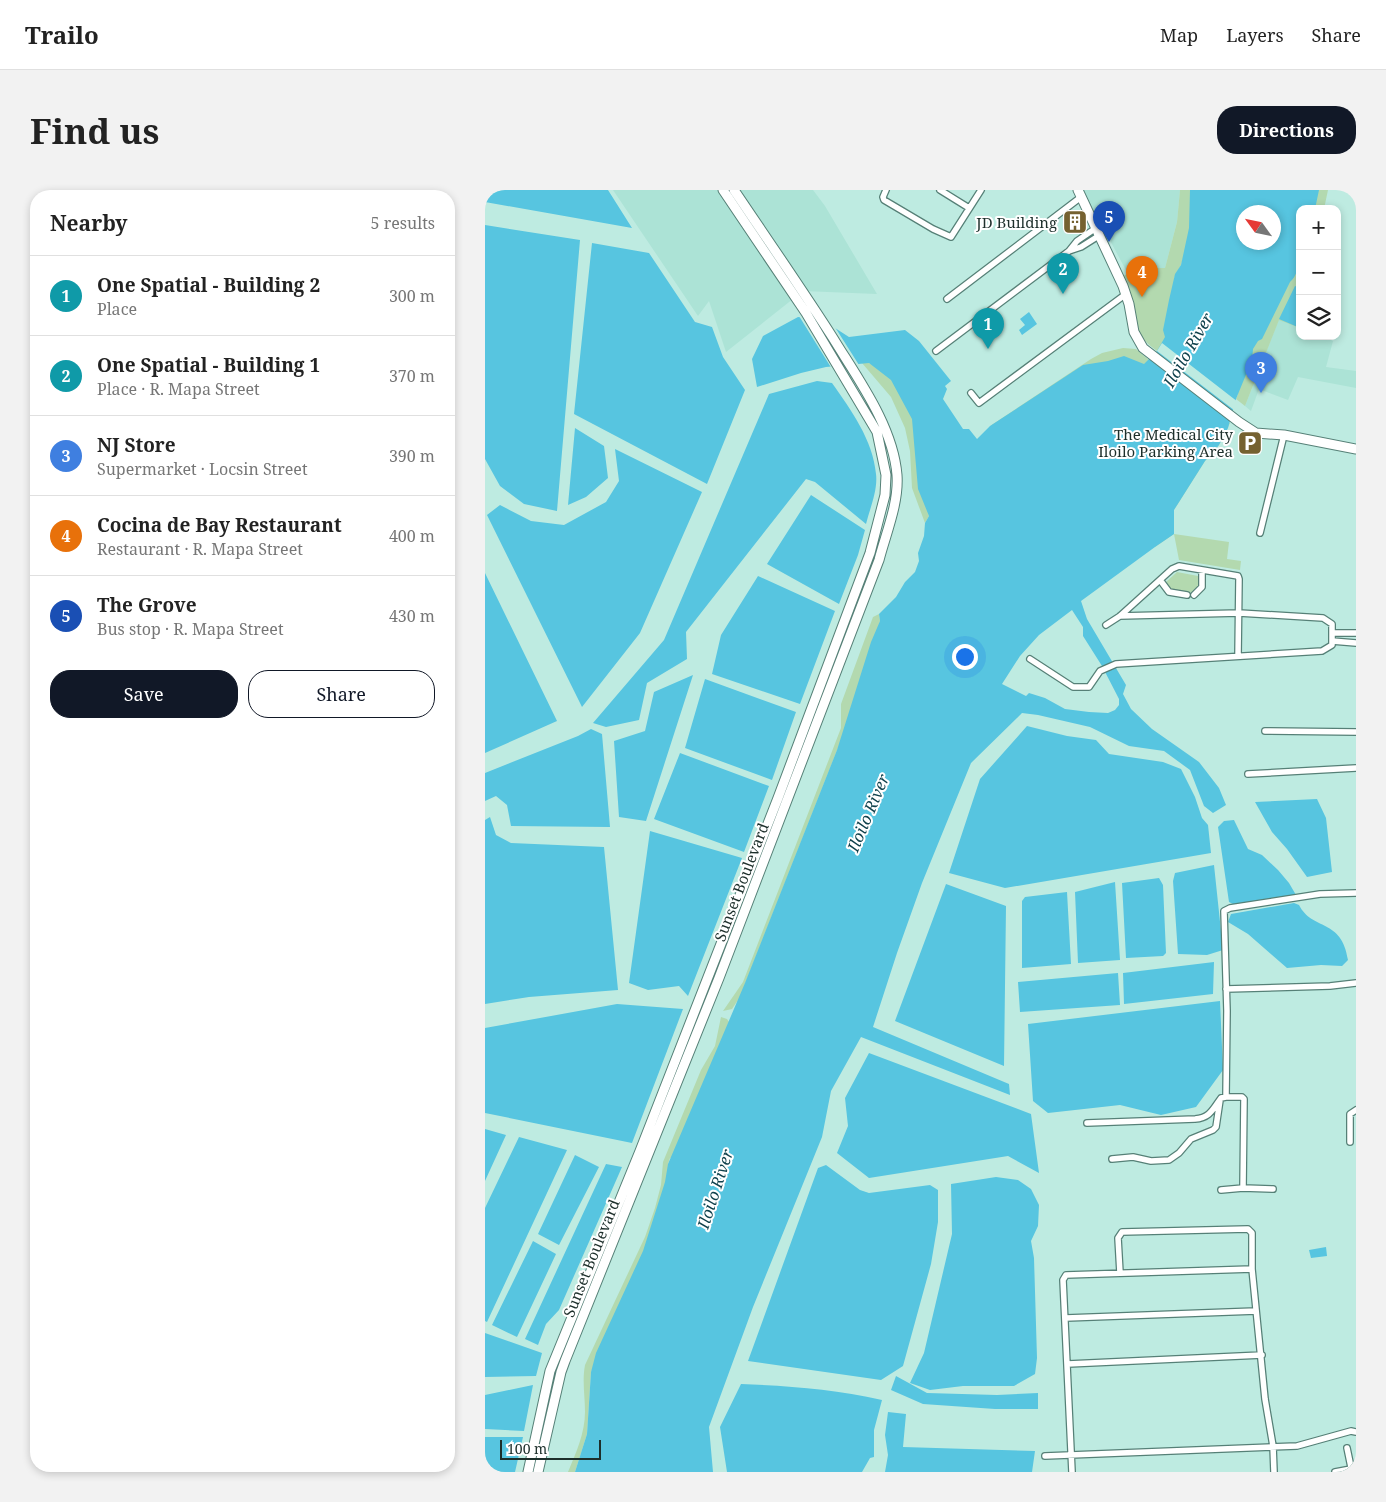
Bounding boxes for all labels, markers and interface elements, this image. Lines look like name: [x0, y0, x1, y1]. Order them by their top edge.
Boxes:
text: Trailo: [25, 18, 99, 51]
text: Map: [1160, 23, 1198, 47]
text: Layers: [1226, 23, 1284, 47]
text: Share: [1312, 23, 1361, 47]
button: Directions: [1217, 106, 1356, 154]
text: Find us: [30, 107, 159, 154]
pin: 5: [1093, 201, 1125, 242]
north arrow: [1236, 205, 1281, 250]
map controls: [1296, 205, 1341, 340]
button: +: [1296, 205, 1341, 250]
text: Nearby: [50, 209, 128, 237]
building icon: JD Building: [1062, 209, 1088, 235]
text: 5 results: [371, 212, 435, 234]
place label: JD Building: [975, 212, 1057, 232]
button: −: [1296, 250, 1341, 295]
pin: 2: [1047, 253, 1079, 294]
pin: 4: [1126, 256, 1158, 297]
text: One Spatial - Building 2: [97, 272, 320, 298]
text: 1: [61, 285, 71, 307]
text: 300 m: [389, 285, 435, 307]
button: layers: [1296, 295, 1341, 340]
text: Place: [97, 298, 137, 320]
pin: 1: [972, 308, 1004, 349]
water label: Iloilo River: [1157, 308, 1218, 392]
text: One Spatial - Building 1: [97, 352, 320, 378]
pin: 3: [1245, 352, 1277, 393]
text: 2: [61, 365, 71, 387]
text: 370 m: [389, 365, 435, 387]
text: Place · R. Mapa Street: [97, 378, 260, 400]
place label: The Medical City Iloilo Parking Area: [1098, 424, 1234, 461]
parking icon: The Medical City Iloilo Parking Area: [1237, 430, 1263, 456]
text: NJ Store: [97, 432, 176, 458]
text: 3: [61, 445, 71, 467]
text: 390 m: [389, 445, 435, 467]
text: Supermarket · Locsin Street: [97, 458, 308, 480]
text: Cocina de Bay Restaurant: [97, 512, 342, 538]
text: 4: [61, 525, 71, 547]
text: 400 m: [389, 525, 435, 547]
text: Restaurant · R. Mapa Street: [97, 538, 303, 560]
text: The Grove: [97, 592, 197, 618]
text: 5: [61, 605, 71, 627]
text: 430 m: [389, 605, 435, 627]
text: Bus stop · R. Mapa Street: [97, 618, 284, 640]
your location: [952, 644, 978, 670]
button: Save: [50, 670, 238, 718]
button: Share: [248, 670, 435, 718]
water label: Iloilo River: [841, 770, 894, 856]
street label: Sunset Boulevard: [709, 820, 773, 944]
water label: Iloilo River: [691, 1146, 738, 1233]
street label: Sunset Boulevard: [558, 1196, 624, 1320]
scale bar: [500, 1437, 601, 1460]
text: 100 m: [507, 1439, 547, 1458]

